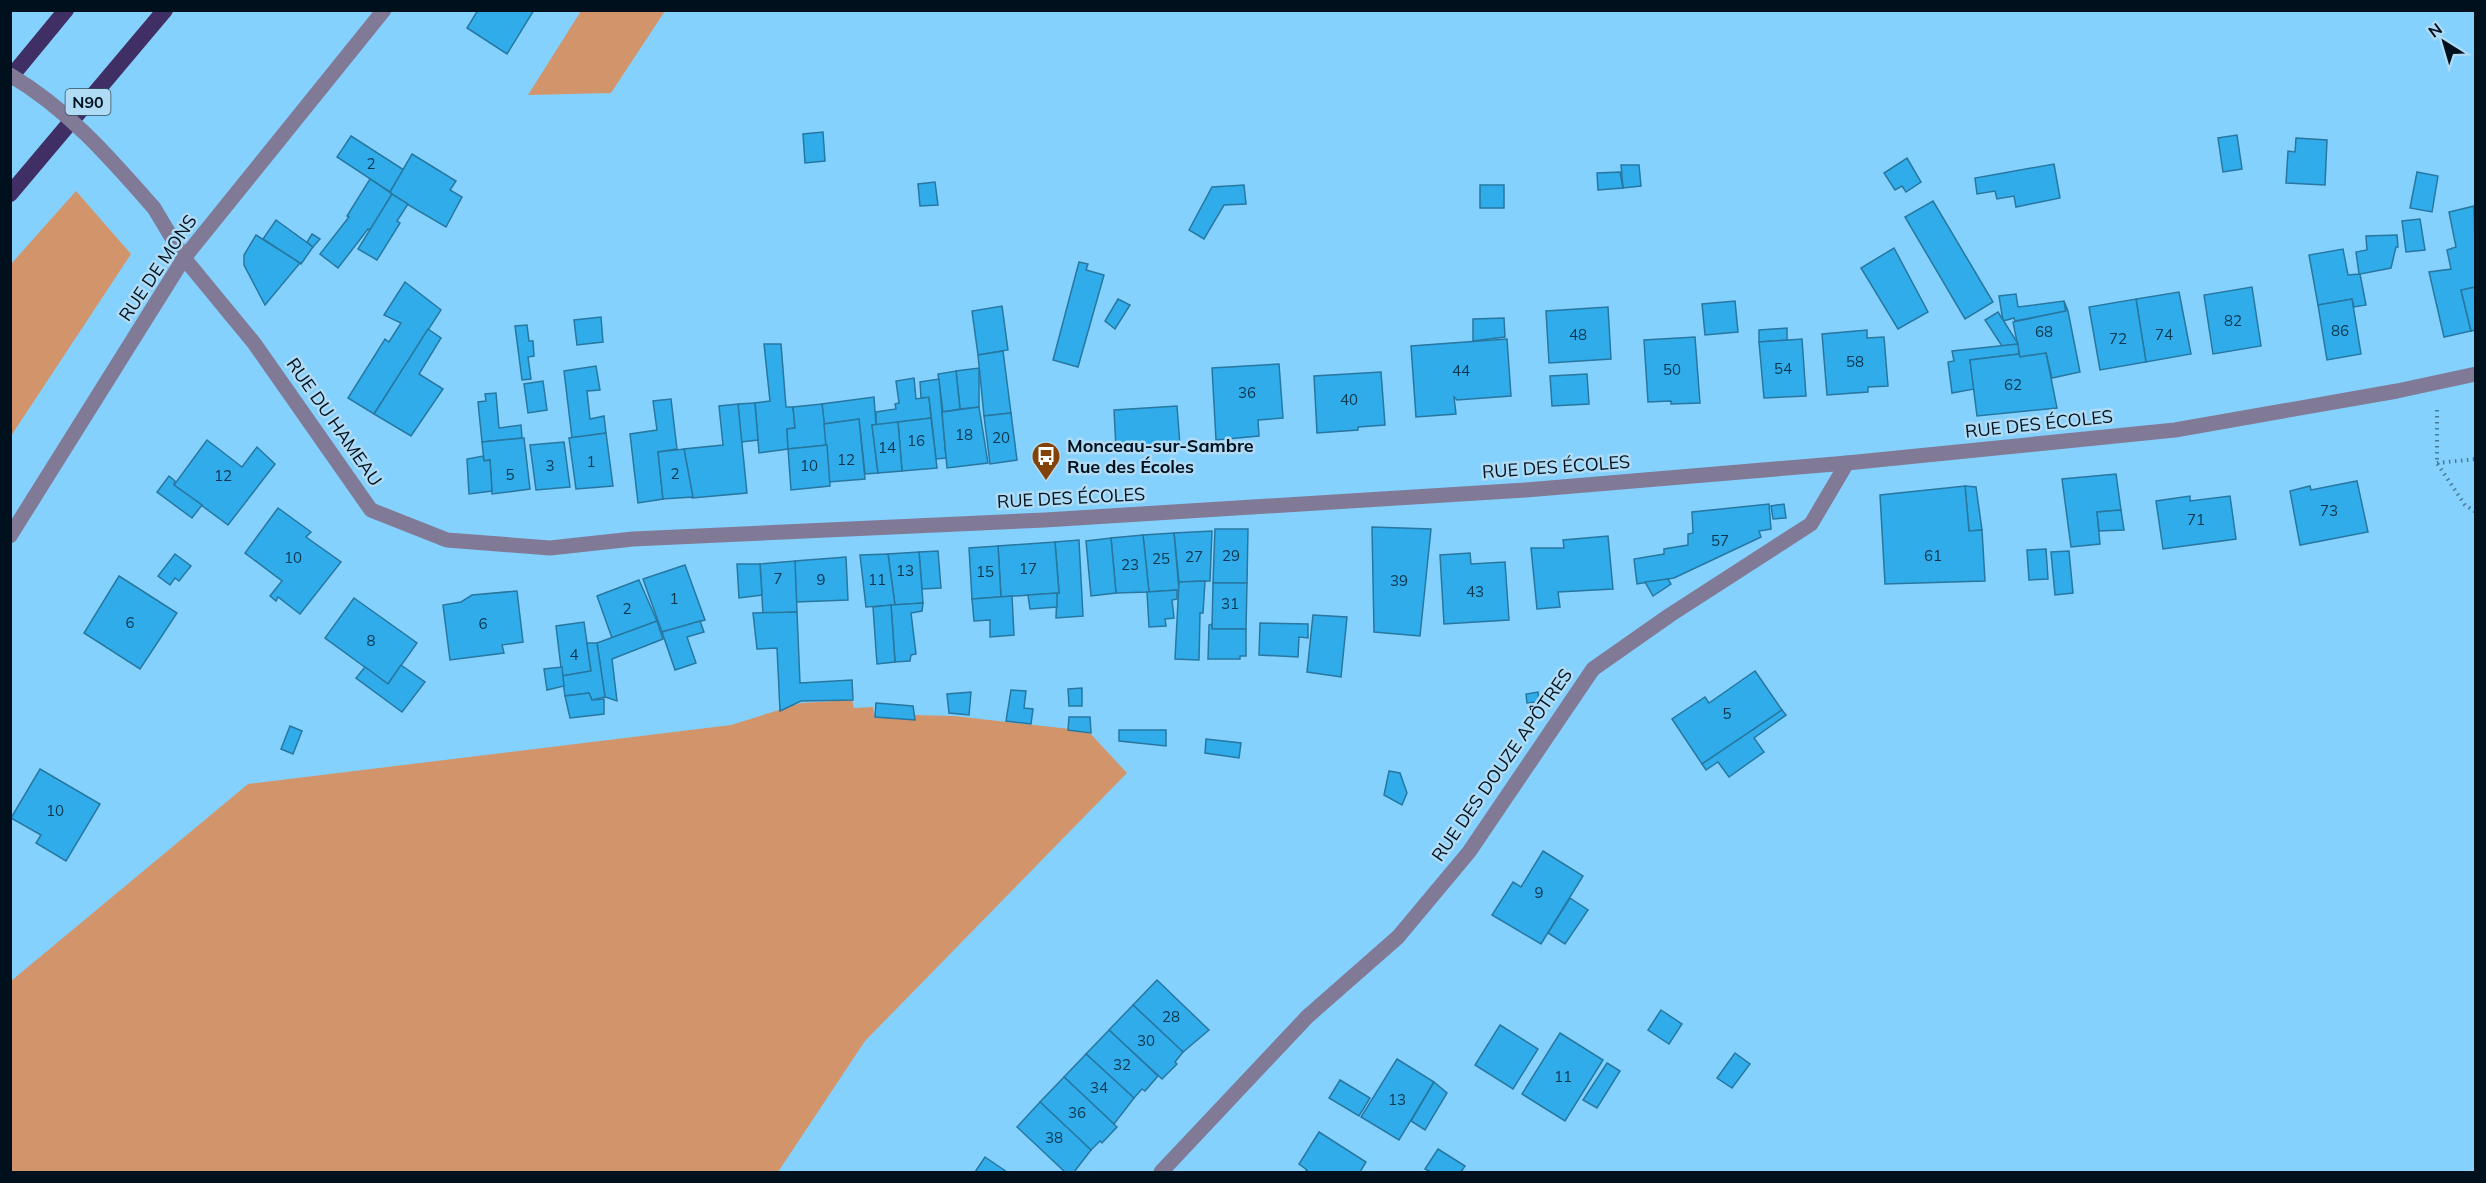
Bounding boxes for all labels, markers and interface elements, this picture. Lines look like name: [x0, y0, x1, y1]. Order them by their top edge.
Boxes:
north arrow: [2414, 12, 2474, 72]
text: N: [2424, 18, 2446, 42]
road number: N90: [66, 89, 110, 115]
house number: 2: [366, 154, 376, 173]
street label: RUE DE MONS: [113, 210, 202, 325]
house number: 82: [2224, 311, 2242, 330]
house number: 86: [2331, 321, 2349, 340]
house number: 68: [2035, 322, 2053, 341]
house number: 48: [1569, 325, 1587, 344]
house number: 74: [2155, 325, 2173, 344]
house number: 72: [2109, 329, 2127, 348]
house number: 58: [1846, 352, 1864, 371]
street label: RUE DU HAMEAU: [282, 353, 387, 490]
house number: 54: [1774, 359, 1792, 378]
house number: 50: [1663, 360, 1681, 379]
house number: 44: [1452, 361, 1470, 380]
house number: 62: [2004, 375, 2022, 394]
house number: 36: [1238, 383, 1256, 402]
house number: 40: [1340, 390, 1358, 409]
street label: RUE DES ÉCOLES: [1964, 404, 2114, 443]
house number: 18: [955, 425, 973, 444]
house number: 20: [992, 428, 1010, 447]
house number: 16: [907, 431, 925, 450]
place label: Monceau-sur-Sambre Rue des Écoles: [1067, 434, 1254, 478]
house number: 14: [878, 438, 896, 457]
bus stop icon: Monceau-sur-Sambre Rue des Écoles: [1030, 440, 1062, 482]
house number: 12: [837, 450, 855, 469]
street label: RUE DES ÉCOLES: [1481, 450, 1631, 483]
house number: 1: [586, 452, 596, 471]
house number: 3: [545, 456, 555, 475]
house number: 10: [800, 456, 818, 475]
house number: 2: [670, 464, 680, 483]
house number: 5: [505, 465, 515, 484]
house number: 12: [214, 466, 232, 485]
street label: RUE DES ÉCOLES: [996, 482, 1146, 513]
house number: 73: [2320, 501, 2338, 520]
house number: 71: [2187, 510, 2205, 529]
house number: 57: [1711, 531, 1729, 550]
house number: 29: [1222, 546, 1240, 565]
house number: 61: [1924, 546, 1942, 565]
house number: 27: [1185, 547, 1203, 566]
house number: 10: [284, 548, 302, 567]
house number: 25: [1152, 549, 1170, 568]
house number: 23: [1121, 555, 1139, 574]
house number: 17: [1019, 559, 1037, 578]
house number: 13: [896, 561, 914, 580]
house number: 15: [976, 562, 994, 581]
house number: 7: [773, 569, 783, 588]
house number: 9: [816, 570, 826, 589]
house number: 11: [868, 570, 886, 589]
house number: 39: [1390, 571, 1408, 590]
house number: 43: [1466, 582, 1484, 601]
house number: 1: [669, 589, 679, 608]
house number: 31: [1221, 594, 1239, 613]
house number: 2: [622, 599, 632, 618]
house number: 6: [125, 613, 135, 632]
house number: 6: [478, 614, 488, 633]
house number: 8: [366, 631, 376, 650]
house number: 4: [569, 645, 579, 664]
street label: RUE DES DOUZE APÔTRES: [1426, 664, 1577, 866]
house number: 5: [1722, 704, 1732, 723]
house number: 10: [46, 801, 64, 820]
house number: 9: [1534, 883, 1544, 902]
house number: 28: [1162, 1007, 1180, 1026]
house number: 30: [1137, 1031, 1155, 1050]
house number: 32: [1113, 1055, 1131, 1074]
house number: 11: [1554, 1067, 1572, 1086]
house number: 34: [1090, 1078, 1108, 1097]
house number: 13: [1388, 1090, 1406, 1109]
house number: 36: [1068, 1103, 1086, 1122]
house number: 38: [1045, 1128, 1063, 1147]

